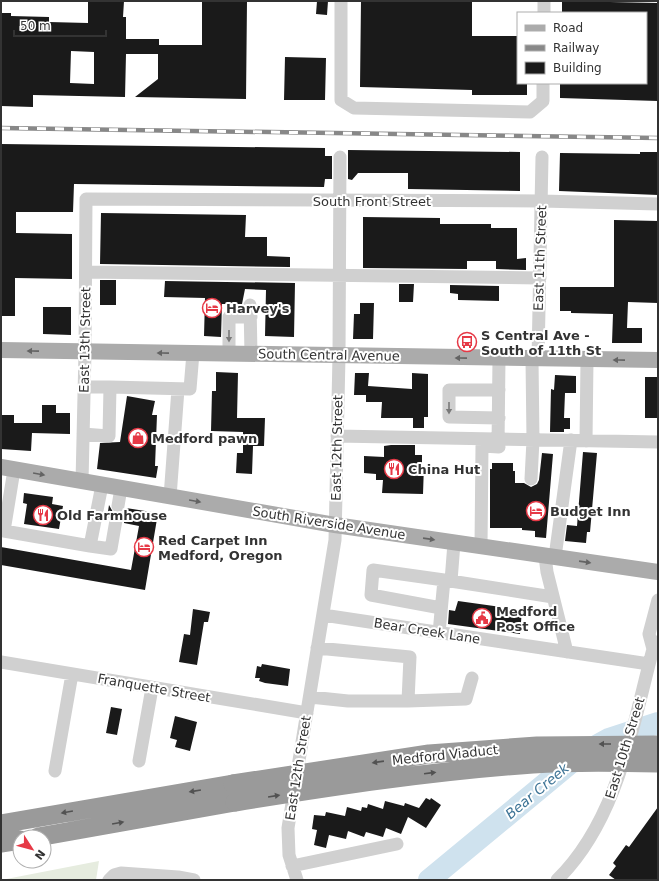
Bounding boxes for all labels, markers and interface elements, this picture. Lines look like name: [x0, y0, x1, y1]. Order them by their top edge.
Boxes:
scale bar: [14, 12, 106, 38]
legend: [517, 12, 647, 84]
text: 50 m: [20, 19, 51, 33]
text: Road: [553, 21, 583, 35]
text: Railway: [553, 41, 599, 55]
text: Building: [553, 61, 602, 75]
street label: South Front Street: [313, 194, 431, 209]
street label: East 11th Street: [531, 205, 549, 311]
street label: East 13th Street: [77, 287, 93, 393]
hotel icon: Harvey's: [201, 297, 223, 319]
place label: Harvey's: [226, 301, 290, 316]
place label: S Central Ave - South of 11th St: [481, 328, 601, 358]
one-way arrow: [226, 330, 232, 343]
bus stop icon: S Central Ave - South of 11th St: [456, 331, 478, 353]
street label: South Central Avenue: [258, 346, 400, 364]
one-way arrow: [26, 348, 39, 354]
one-way arrow: [156, 350, 169, 356]
one-way arrow: [454, 355, 467, 361]
one-way arrow: [612, 357, 625, 363]
street label: East 12th Street: [329, 395, 345, 501]
one-way arrow: [446, 402, 452, 415]
shop icon: Medford pawn: [127, 427, 149, 449]
place label: Medford pawn: [152, 431, 257, 446]
restaurant icon: China Hut: [383, 458, 405, 480]
place label: China Hut: [408, 462, 480, 477]
one-way arrow: [33, 471, 46, 477]
one-way arrow: [189, 498, 201, 504]
hotel icon: Budget Inn: [525, 500, 547, 522]
street label: South Riverside Avenue: [251, 503, 407, 543]
restaurant icon: Old Farmhouse: [32, 504, 54, 526]
place label: Budget Inn: [550, 504, 631, 519]
place label: Old Farmhouse: [57, 508, 167, 523]
place label: Red Carpet Inn Medford, Oregon: [158, 533, 283, 563]
hotel icon: Red Carpet Inn Medford, Oregon: [133, 536, 155, 558]
one-way arrow: [423, 536, 435, 542]
one-way arrow: [579, 559, 592, 565]
place label: Medford Post Office: [496, 604, 575, 634]
public building icon: Medford Post Office: [471, 607, 493, 629]
street label: Bear Creek Lane: [373, 615, 481, 647]
street label: Franquette Street: [96, 671, 212, 705]
street label: East 10th Street: [602, 695, 648, 801]
street label: East 12th Street: [282, 715, 314, 821]
one-way arrow: [598, 741, 611, 747]
street label: Medford Viaduct: [391, 742, 499, 768]
one-way arrow: [372, 759, 384, 765]
water label: Bear Creek: [502, 759, 573, 822]
one-way arrow: [424, 770, 436, 776]
one-way arrow: [189, 788, 201, 794]
one-way arrow: [268, 792, 280, 798]
one-way arrow: [61, 810, 73, 816]
one-way arrow: [112, 820, 124, 826]
north arrow: [12, 829, 52, 869]
text: N: [32, 847, 48, 862]

